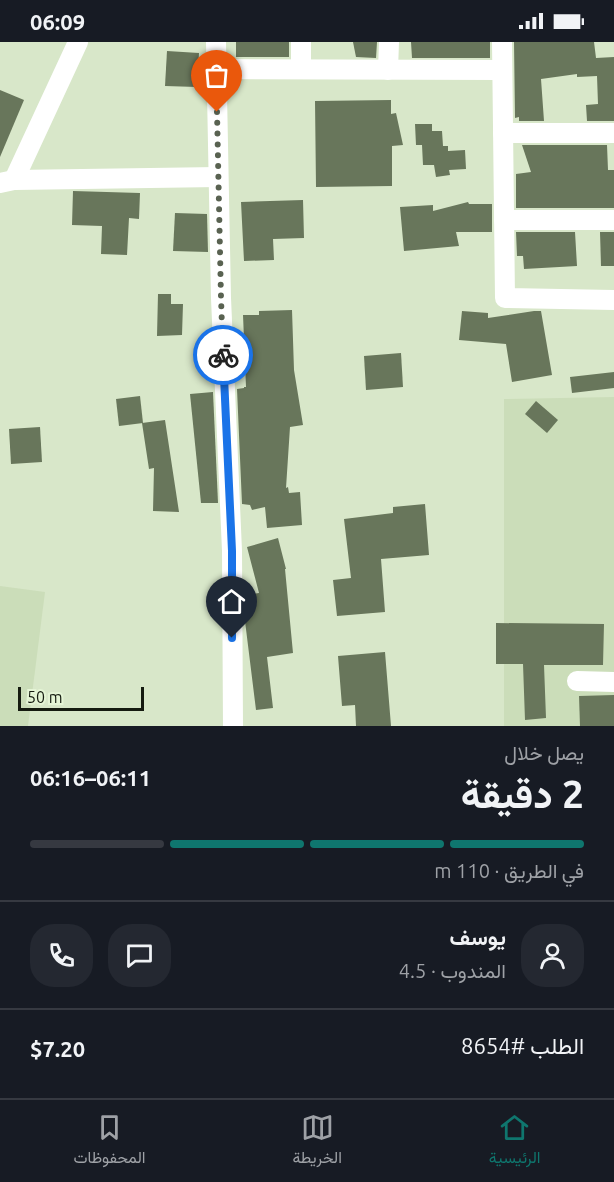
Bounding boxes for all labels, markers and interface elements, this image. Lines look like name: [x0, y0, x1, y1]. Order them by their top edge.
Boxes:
text: 06:09: [30, 9, 85, 34]
pin: [191, 50, 242, 112]
icon: bag: [200, 59, 233, 92]
courier: [193, 325, 253, 385]
icon: bike: [207, 339, 240, 372]
pin: [206, 576, 257, 638]
icon: home: [215, 585, 248, 618]
scale bar: [18, 684, 144, 712]
text: 50 m: [27, 688, 63, 706]
text: يصل خلال: [504, 741, 584, 764]
text: 06:11–06:16: [30, 765, 151, 790]
text: 2 دقيقة: [461, 772, 584, 815]
text: في الطريق · 110 m: [434, 859, 584, 882]
button: phone: [30, 924, 93, 987]
button: chat: [108, 924, 171, 987]
text: يوسف: [450, 924, 506, 949]
button: person: [521, 924, 584, 987]
text: المندوب · 4.5: [399, 959, 506, 982]
text: الطلب #8654: [461, 1033, 584, 1058]
text: $7.20: [30, 1036, 85, 1061]
tab: المحفوظات: [73, 1111, 146, 1172]
tab: الخريطة: [292, 1111, 342, 1172]
tab: الرئيسية: [489, 1111, 541, 1172]

